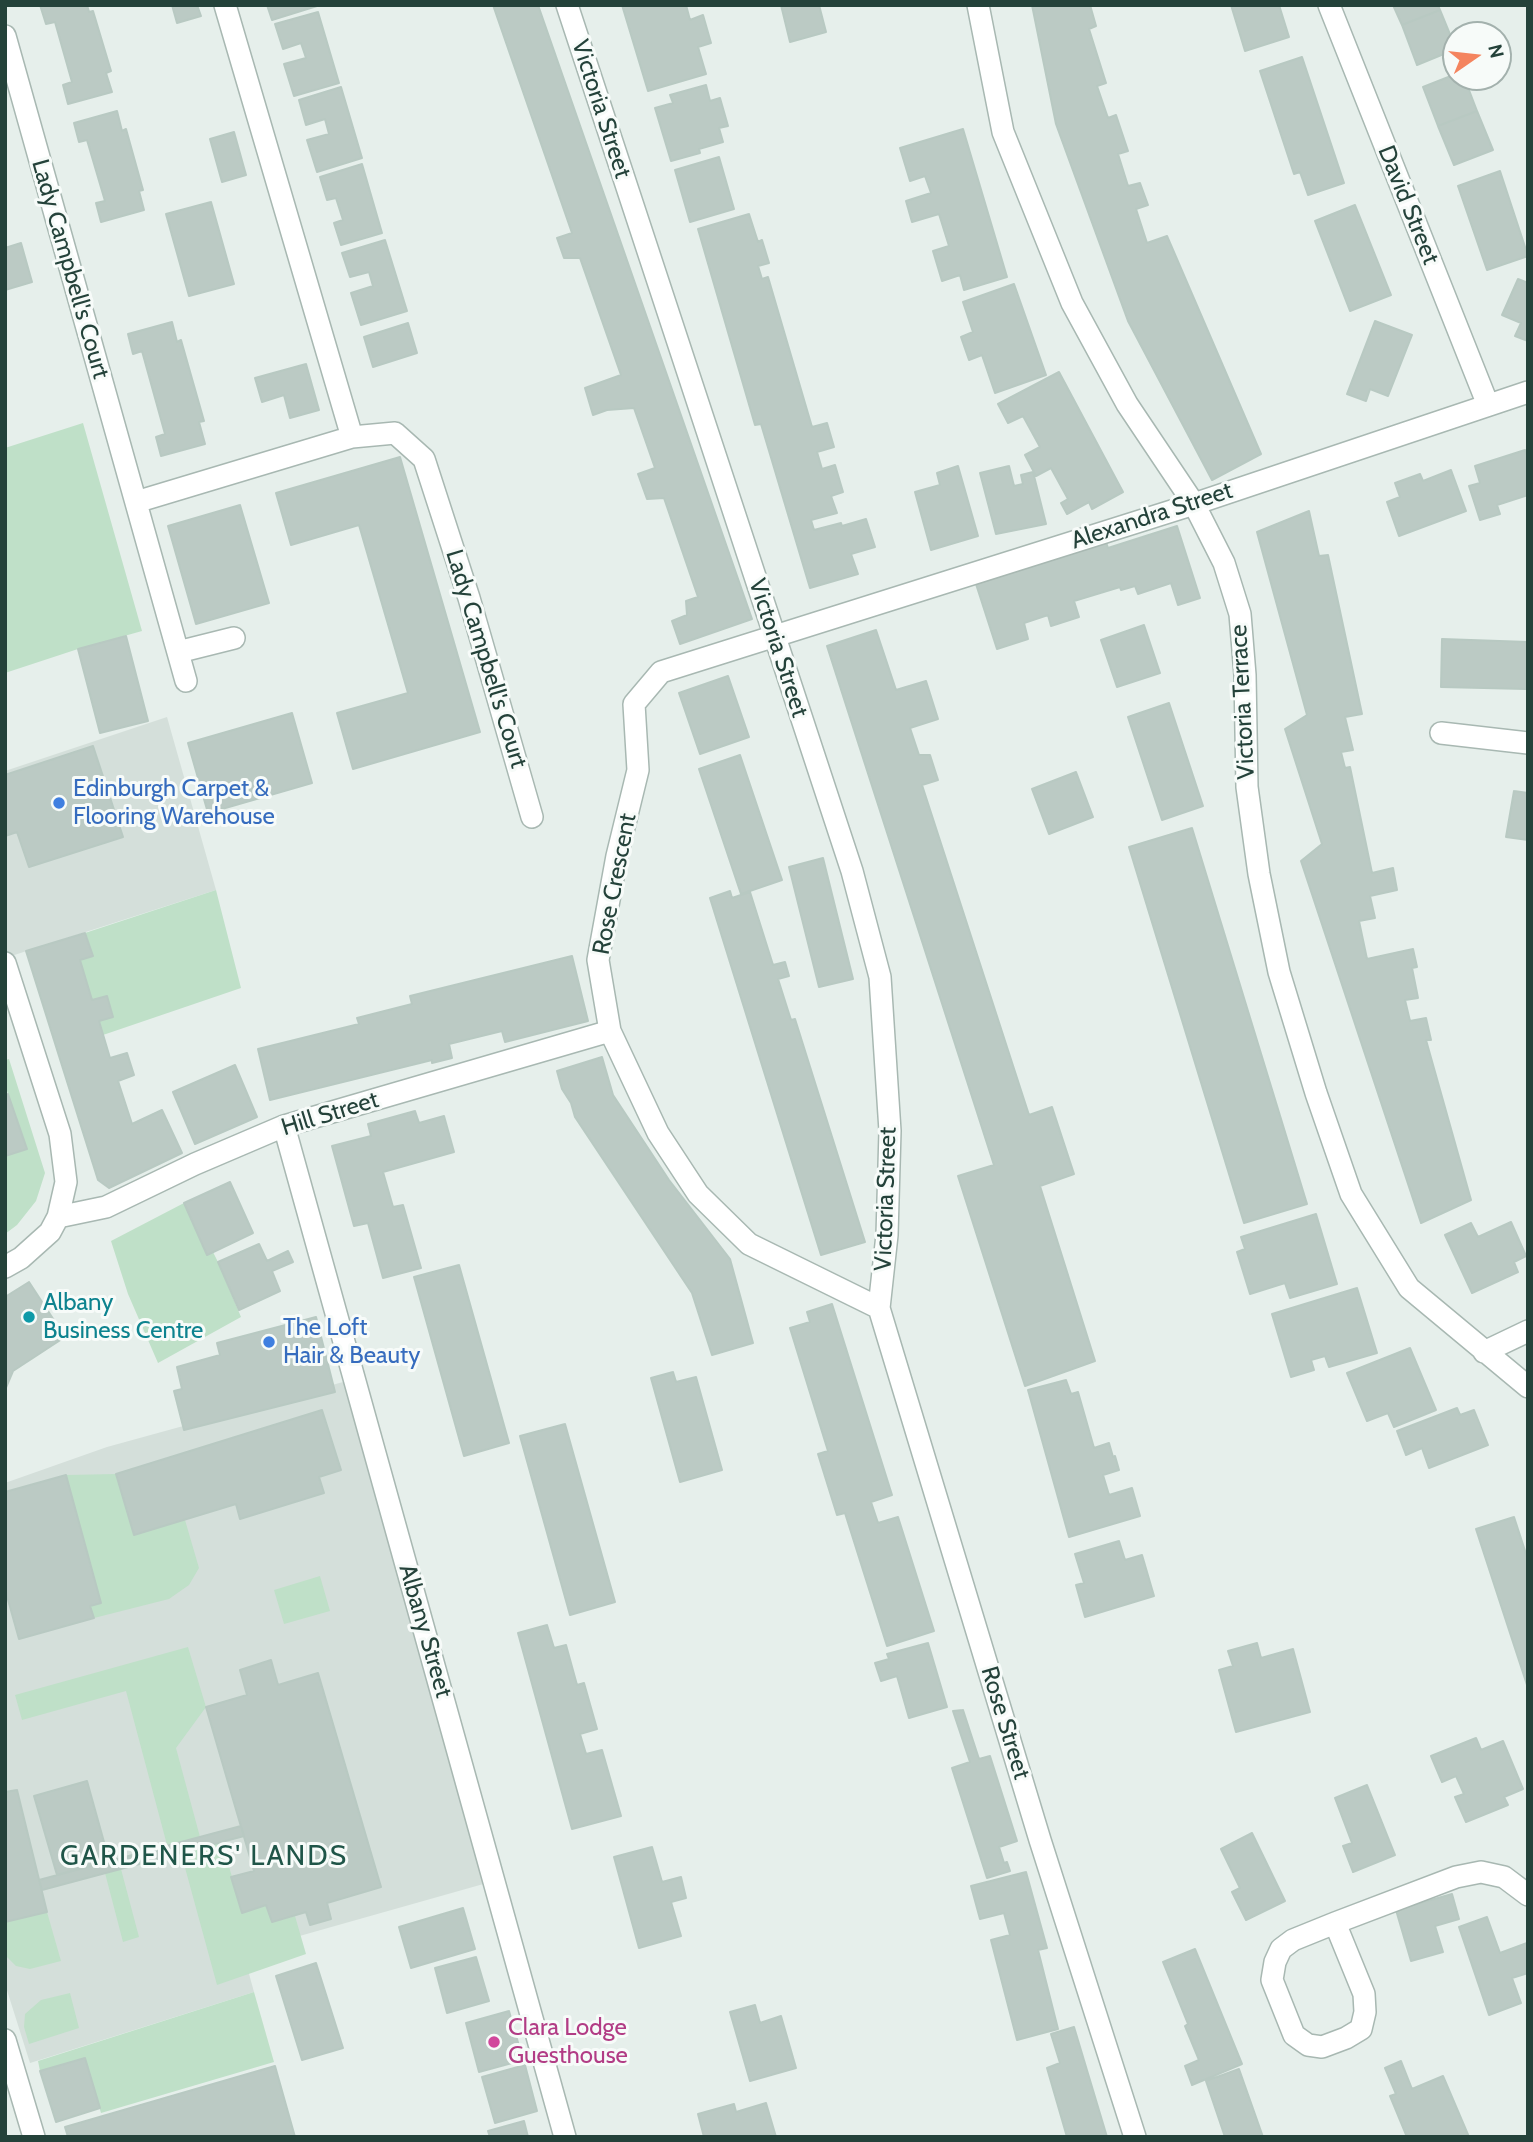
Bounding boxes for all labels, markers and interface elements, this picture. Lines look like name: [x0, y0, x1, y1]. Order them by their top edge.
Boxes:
north arrow: [1442, 21, 1512, 91]
street label: Victoria Street: [565, 36, 637, 182]
text: N: [1483, 42, 1509, 61]
street label: David Street: [1371, 141, 1445, 269]
street label: Lady Campbell's Court: [25, 156, 115, 382]
street label: Alexandra Street: [1068, 476, 1236, 556]
street label: Lady Campbell's Court: [439, 546, 533, 772]
street label: Victoria Street: [742, 575, 814, 721]
street label: Victoria Terrace: [1225, 624, 1261, 780]
place label: Edinburgh Carpet & Flooring Warehouse: [73, 775, 275, 831]
marker: Edinburgh Carpet & Flooring Warehouse: [51, 795, 67, 811]
street label: Rose Crescent: [587, 811, 643, 957]
street label: Hill Street: [278, 1086, 382, 1142]
street label: Victoria Street: [869, 1126, 903, 1272]
place label: Albany Business Centre: [43, 1289, 203, 1345]
marker: Albany Business Centre: [21, 1309, 37, 1325]
place label: The Loft Hair & Beauty: [283, 1314, 420, 1370]
marker: The Loft Hair & Beauty: [261, 1334, 277, 1350]
street label: Albany Street: [392, 1561, 458, 1701]
street label: Rose Street: [974, 1663, 1036, 1783]
district label: GARDENERS' LANDS: [62, 1840, 346, 1874]
place label: Clara Lodge Guesthouse: [508, 2014, 628, 2070]
marker: Clara Lodge Guesthouse: [486, 2034, 502, 2050]

